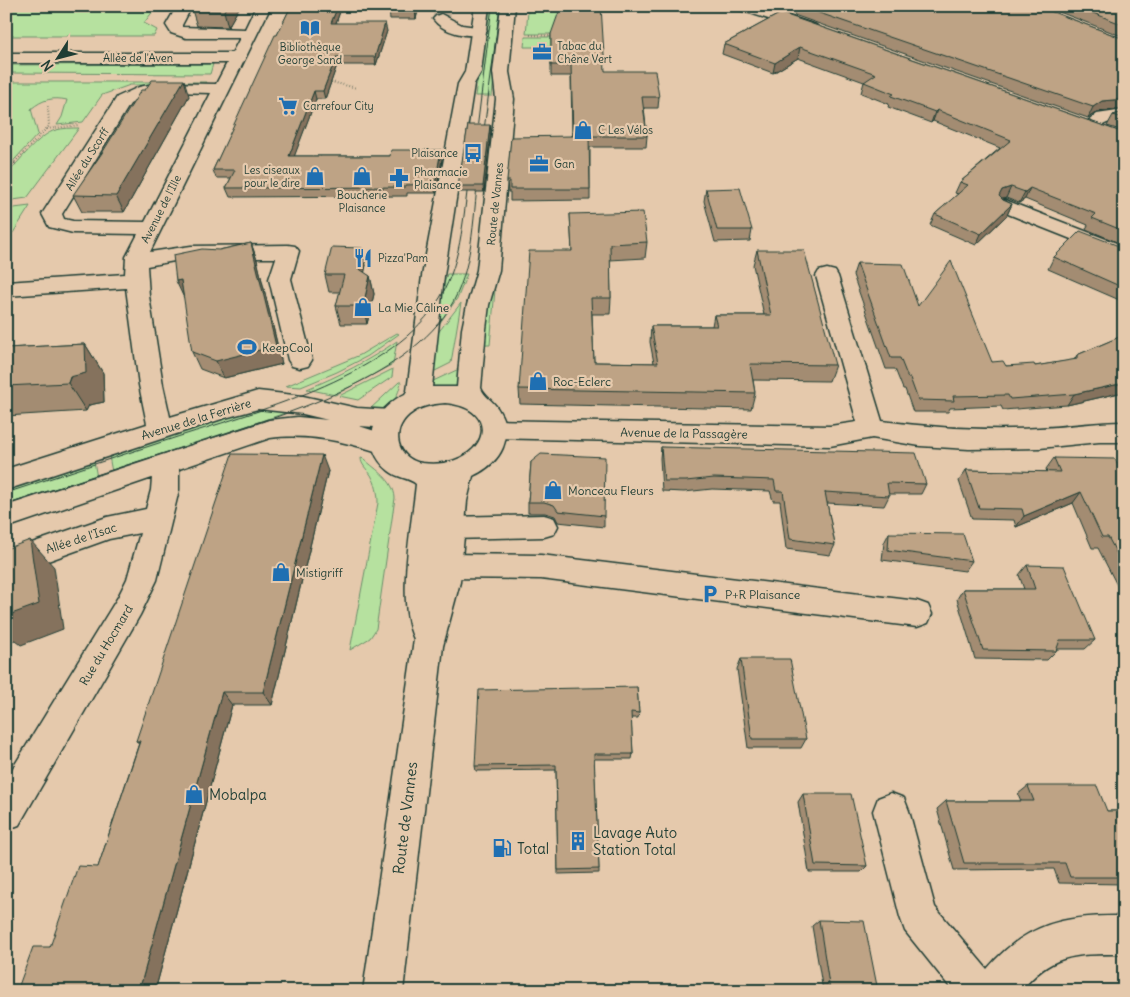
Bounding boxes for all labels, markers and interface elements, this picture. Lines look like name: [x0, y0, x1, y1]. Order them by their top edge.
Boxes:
library icon: Bibliothèque George Sand: [299, 17, 321, 39]
north arrow: [32, 32, 82, 82]
place label: Tabac du Chêne Vert: [557, 39, 612, 66]
place label: Bibliothèque George Sand: [278, 40, 343, 67]
office icon: Tabac du Chêne Vert: [531, 41, 553, 63]
street label: Allée de l'Aven: [103, 51, 173, 65]
text: N: [37, 56, 58, 75]
supermarket icon: Carrefour City: [277, 95, 299, 117]
place label: Carrefour City: [303, 99, 374, 113]
shop icon: C Les Vélos: [572, 119, 594, 141]
place label: C Les Vélos: [598, 123, 653, 137]
street label: Allée du Scorff: [62, 125, 112, 193]
bus stop icon: Plaisance: [462, 142, 484, 164]
place label: Plaisance: [411, 146, 458, 160]
office icon: Gan: [528, 153, 550, 175]
place label: Gan: [554, 157, 575, 171]
street label: Route de Vannes: [484, 162, 506, 246]
place label: Les ciseaux pour le dire: [244, 163, 301, 190]
shop icon: Les ciseaux pour le dire: [304, 165, 326, 187]
shop icon: Boucherie Plaisance: [351, 165, 373, 187]
place label: Pharmacie Plaisance: [414, 165, 468, 192]
pharmacy icon: Pharmacie Plaisance: [388, 167, 410, 189]
street label: Avenue de l'Ille: [138, 173, 184, 245]
place label: Boucherie Plaisance: [337, 188, 387, 215]
restaurant icon: Pizza'Pam: [352, 247, 374, 269]
place label: Pizza'Pam: [378, 251, 429, 265]
shop icon: La Mie Câline: [352, 296, 374, 318]
place label: La Mie Câline: [378, 300, 449, 315]
sports icon: KeepCool: [236, 336, 258, 358]
place label: KeepCool: [262, 340, 313, 355]
shop icon: Roc-Eclerc: [527, 370, 549, 392]
place label: Roc-Eclerc: [553, 374, 611, 389]
street label: Avenue de la Ferrière: [139, 395, 253, 443]
street label: Avenue de la Passagère: [620, 424, 748, 442]
shop icon: Monceau Fleurs: [542, 479, 564, 501]
place label: Monceau Fleurs: [568, 483, 654, 498]
street label: Allée de l'Isac: [44, 519, 118, 557]
shop icon: Mistigriff: [270, 561, 292, 583]
place label: Mistigriff: [296, 565, 344, 580]
parking icon: P+R Plaisance: [699, 583, 721, 605]
place label: P+R Plaisance: [725, 587, 800, 602]
street label: Rue du Hocmard: [76, 602, 136, 688]
street label: Route de Vannes: [389, 761, 421, 875]
shop icon: Mobalpa: [183, 783, 205, 805]
place label: Mobalpa: [209, 785, 267, 804]
place label: Lavage Auto Station Total: [593, 823, 677, 859]
building icon: Lavage Auto Station Total: [567, 830, 589, 852]
fuel station icon: Total: [491, 837, 513, 859]
place label: Total: [517, 839, 549, 858]

